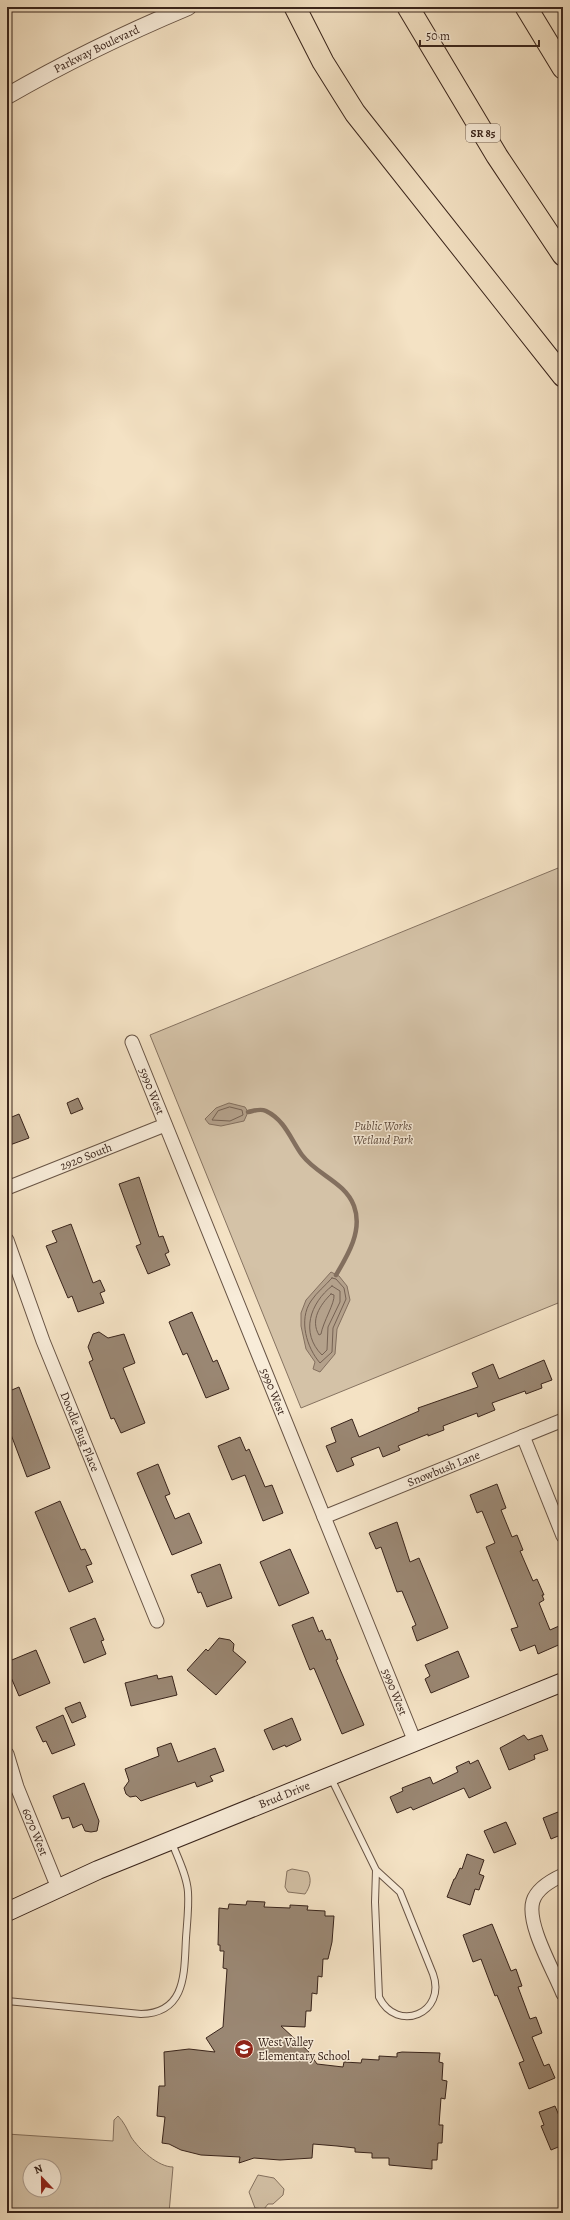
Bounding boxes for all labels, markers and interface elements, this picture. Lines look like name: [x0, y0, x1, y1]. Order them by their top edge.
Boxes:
street label: Parkway Boulevard: [51, 21, 142, 77]
scale bar: [420, 22, 539, 48]
text: 50 m: [426, 28, 450, 44]
road number: SR 85: [466, 124, 500, 142]
street label: 5990 West: [135, 1065, 169, 1117]
park label: Public Works Wetland Park: [353, 1118, 414, 1148]
street label: 2920 South: [58, 1139, 115, 1174]
street label: 5990 West: [257, 1366, 290, 1417]
street label: Doodle Bug Place: [56, 1389, 103, 1474]
street label: Snowbush Lane: [405, 1447, 482, 1490]
street label: 5990 West: [378, 1666, 411, 1718]
street label: Brud Drive: [256, 1777, 312, 1812]
street label: 6070 West: [18, 1806, 52, 1858]
place label: West Valley Elementary School: [257, 2034, 350, 2064]
school or university icon: West Valley Elementary School: [233, 2038, 255, 2060]
north arrow: [22, 2158, 62, 2198]
text: N: [32, 2161, 45, 2178]

